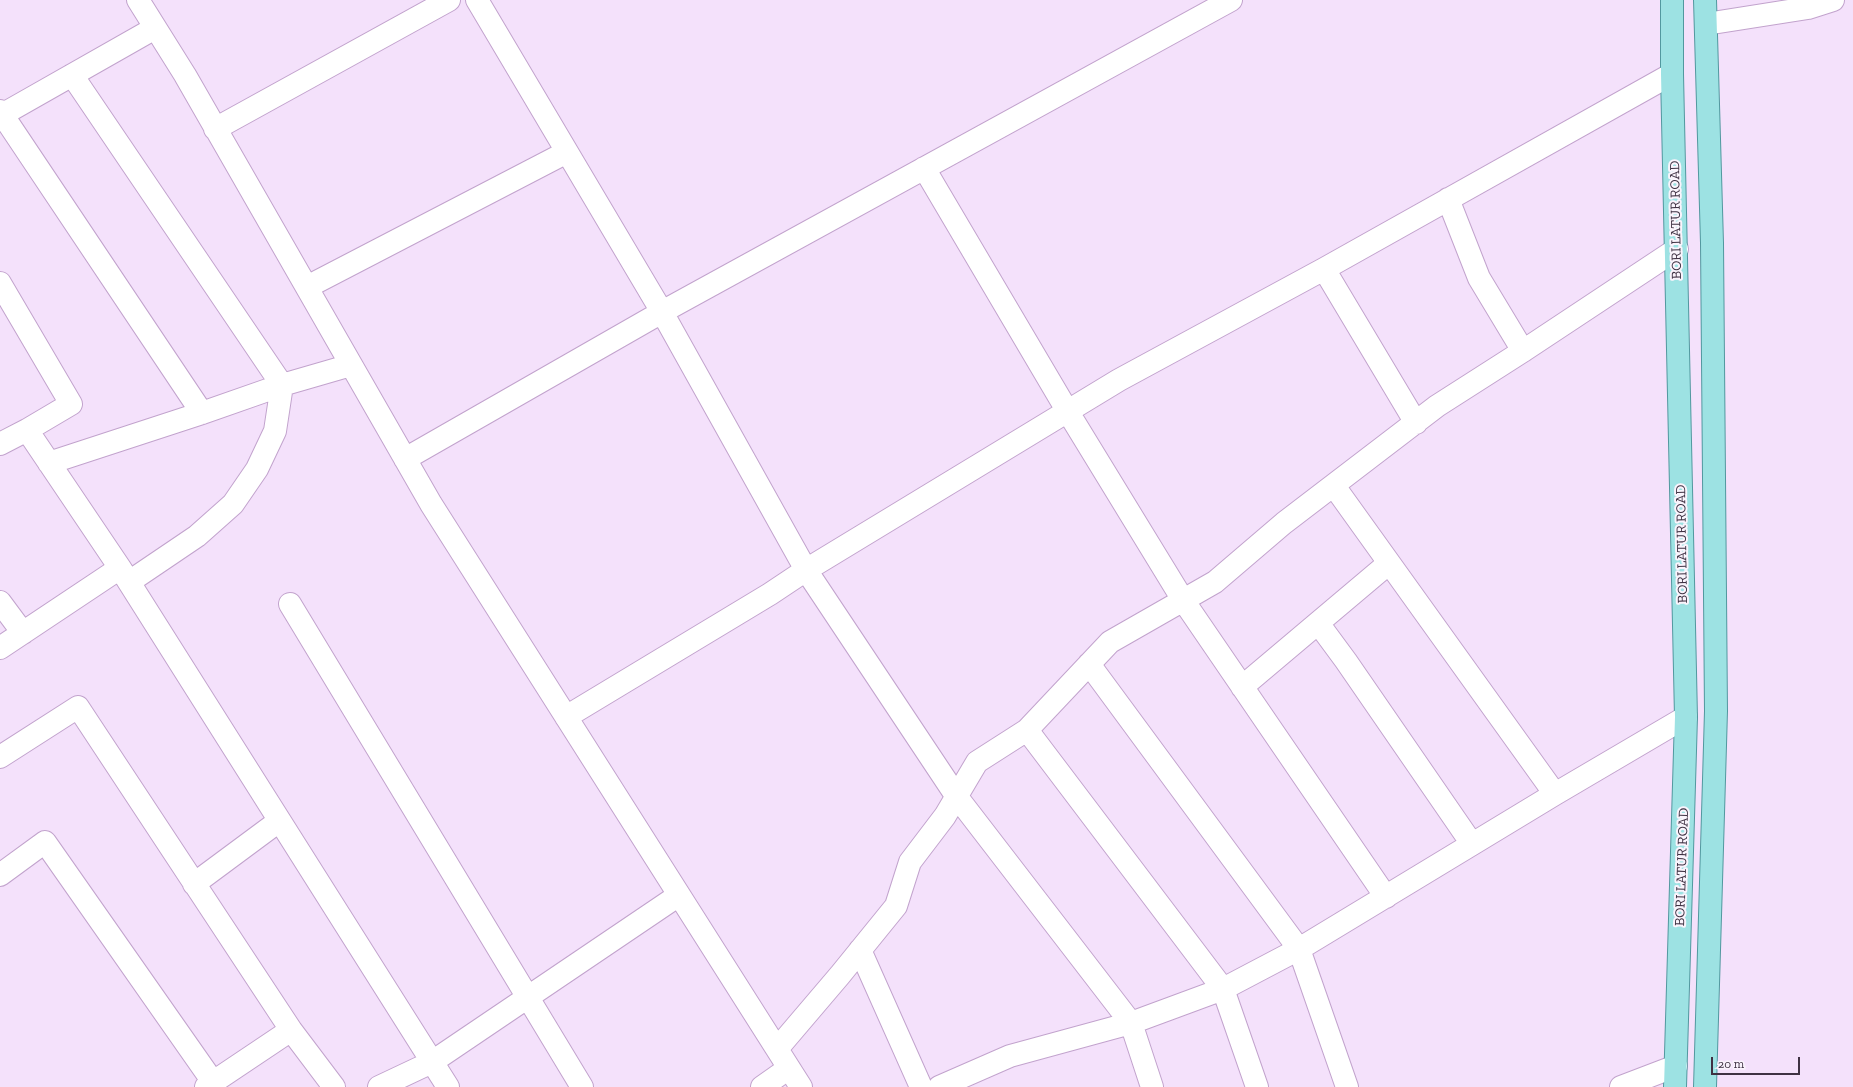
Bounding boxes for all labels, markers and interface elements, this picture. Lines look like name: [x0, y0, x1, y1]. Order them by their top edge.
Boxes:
street label: BORI LATUR ROAD: [1667, 161, 1685, 279]
street label: BORI LATUR ROAD: [1673, 485, 1691, 603]
street label: BORI LATUR ROAD: [1672, 807, 1692, 927]
scale bar: [1713, 1049, 1802, 1075]
text: 20 m: [1718, 1057, 1744, 1071]

